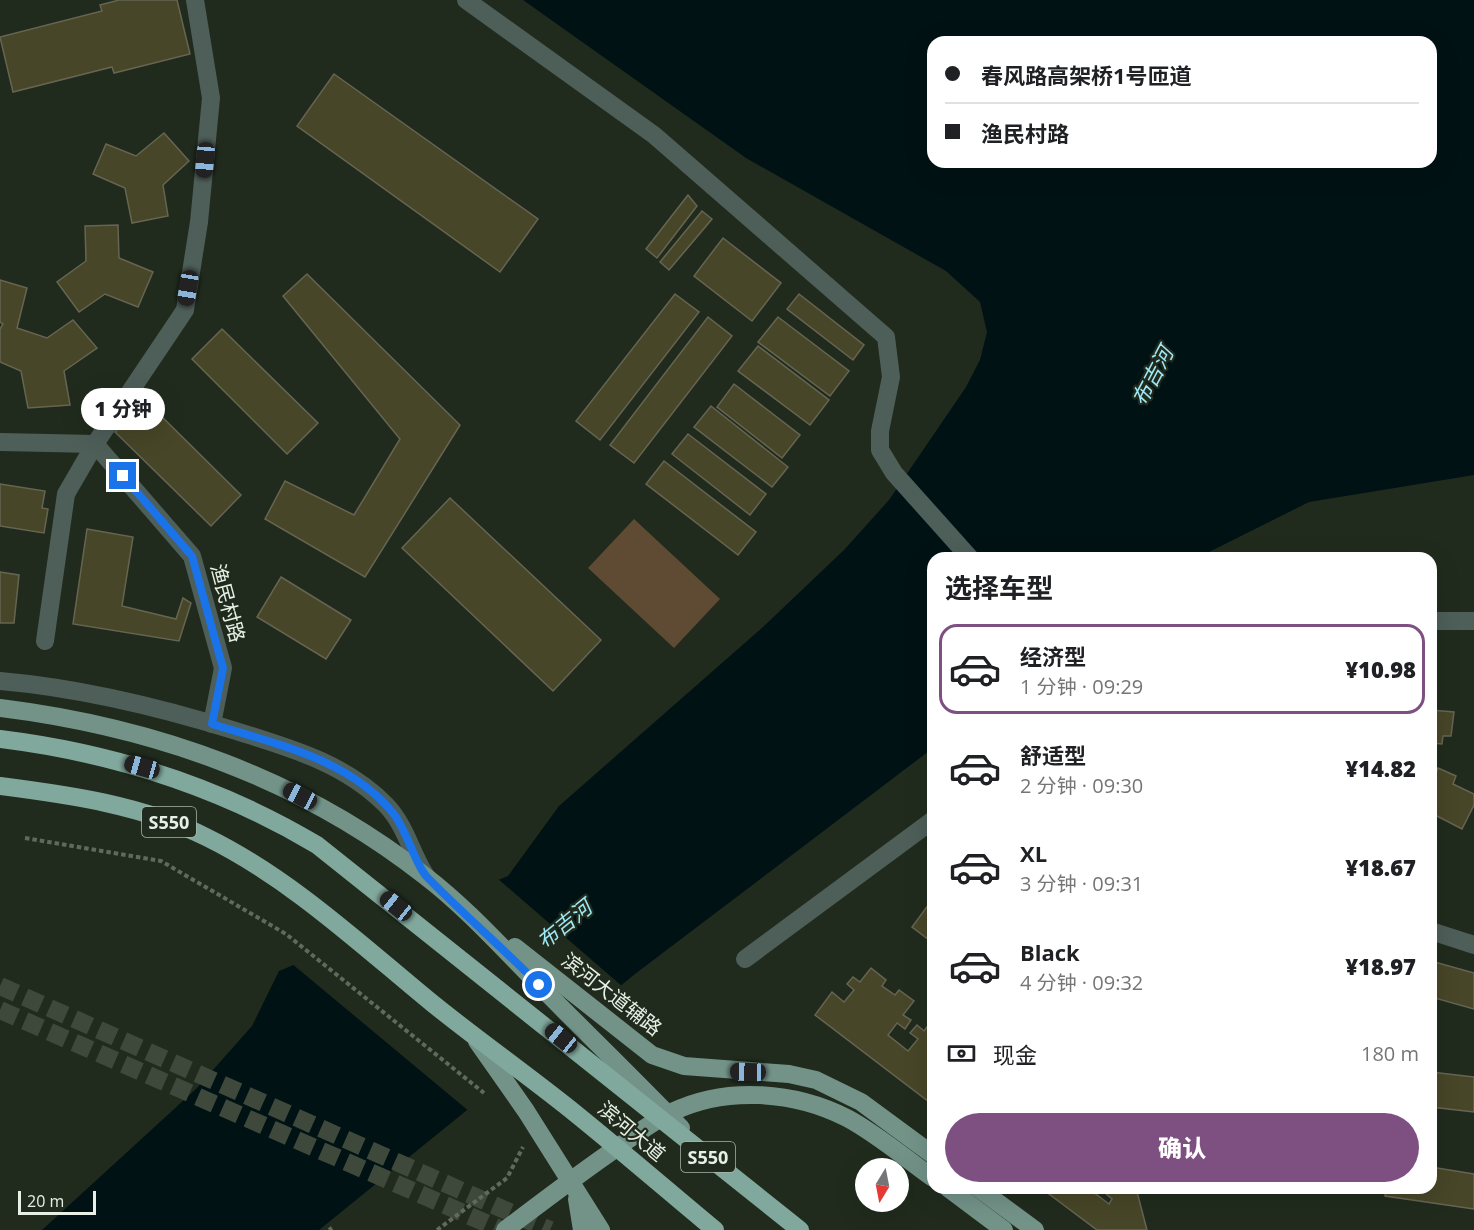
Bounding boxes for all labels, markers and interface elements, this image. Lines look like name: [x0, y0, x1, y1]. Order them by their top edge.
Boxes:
text: 春风路高架桥1号匝道: [981, 60, 1192, 90]
text: 渔民村路: [981, 118, 1069, 148]
car: [194, 141, 216, 179]
car: [176, 269, 200, 307]
water label: 布吉河: [1125, 338, 1181, 410]
callout: 1 分钟: [81, 389, 165, 431]
text: 1 分钟: [95, 395, 151, 422]
route end: [109, 462, 136, 489]
street label: 渔民村路: [205, 561, 251, 645]
text: 选择车型: [945, 569, 1053, 606]
text: 经济型: [1020, 641, 1086, 671]
icon: car: [948, 642, 1002, 696]
text: ¥10.98: [1345, 654, 1416, 684]
text: 1 分钟 · 09:29: [1020, 673, 1143, 700]
text: 舒适型: [1020, 740, 1086, 770]
icon: car: [948, 741, 1002, 795]
car: [122, 753, 162, 781]
text: ¥14.82: [1345, 753, 1416, 783]
text: 2 分钟 · 09:30: [1020, 772, 1143, 799]
car: [280, 780, 320, 812]
road number: S550: [142, 807, 196, 837]
text: XL: [1020, 838, 1047, 868]
icon: car: [948, 840, 1002, 894]
text: ¥18.67: [1345, 852, 1416, 882]
text: 3 分钟 · 09:31: [1020, 870, 1143, 897]
car: [376, 888, 416, 924]
water label: 布吉河: [531, 891, 600, 955]
text: Black: [1020, 937, 1080, 967]
icon: car: [948, 939, 1002, 993]
street label: 滨河大道辅路: [556, 946, 668, 1042]
text: ¥18.97: [1345, 951, 1416, 981]
text: 4 分钟 · 09:32: [1020, 969, 1143, 996]
route start: [525, 971, 552, 998]
car: [541, 1020, 581, 1056]
icon: cash: [945, 1037, 978, 1070]
text: 现金: [993, 1039, 1037, 1069]
text: 180 m: [1361, 1040, 1419, 1067]
car: [730, 1063, 766, 1081]
street label: 滨河大道: [593, 1095, 671, 1167]
button: 确认: [945, 1113, 1419, 1182]
road number: S550: [681, 1142, 735, 1172]
north arrow: [855, 1158, 909, 1212]
map controls: [855, 1158, 909, 1212]
scale bar: [18, 1188, 96, 1216]
text: 20 m: [27, 1190, 64, 1212]

